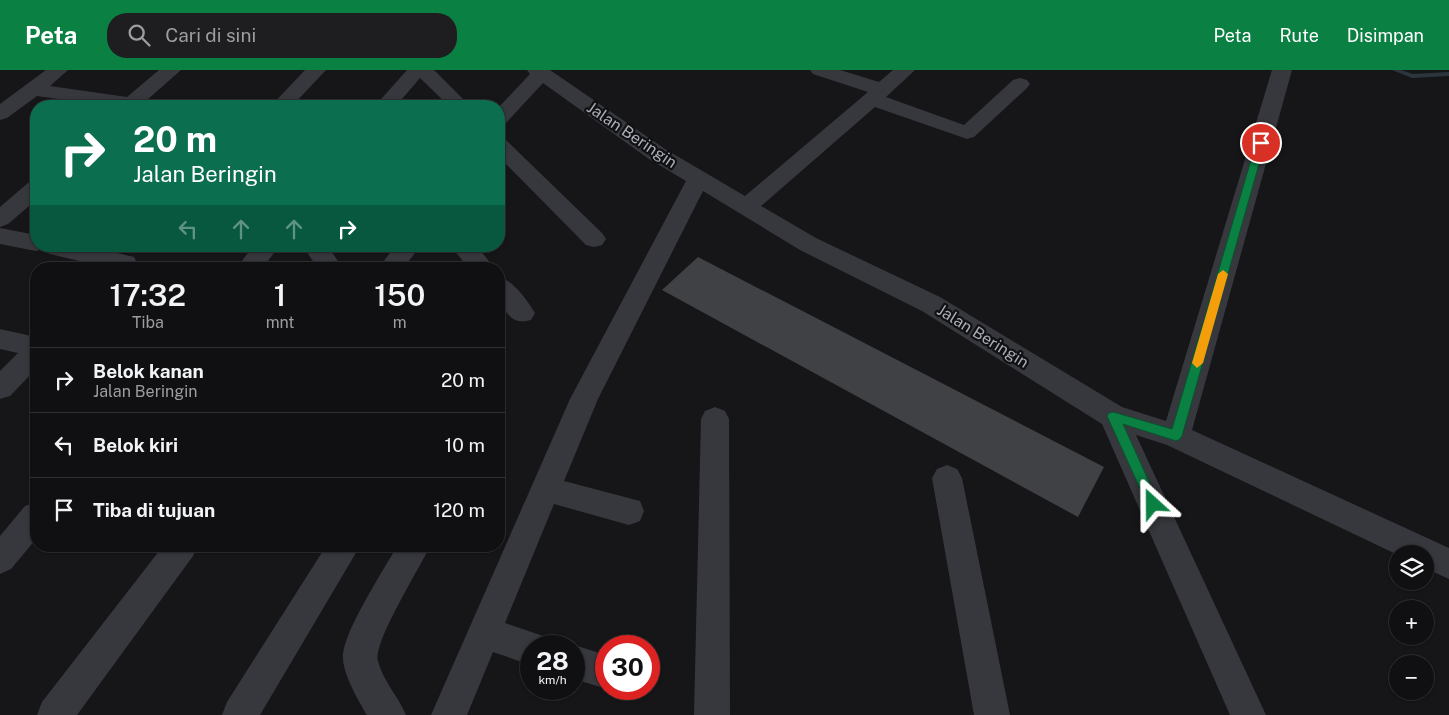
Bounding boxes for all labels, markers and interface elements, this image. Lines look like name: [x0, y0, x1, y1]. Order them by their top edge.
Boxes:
search box: [107, 13, 457, 58]
text: Peta: [25, 21, 77, 49]
icon: search: [125, 21, 153, 49]
text: Cari di sini: [165, 24, 256, 46]
text: Peta: [1213, 25, 1251, 46]
text: Rute: [1279, 25, 1319, 46]
text: Disimpan: [1347, 25, 1424, 46]
street label: Jalan Beringin: [583, 98, 681, 172]
text: 20 m: [133, 119, 217, 160]
icon: right: [50, 120, 115, 185]
pin: [1240, 122, 1282, 164]
icon: arrive: [1247, 129, 1275, 157]
text: Jalan Beringin: [133, 161, 277, 187]
icon: left: [174, 215, 202, 243]
icon: ahead: [227, 215, 255, 243]
icon: ahead: [280, 215, 308, 243]
icon: right: [333, 215, 361, 243]
text: 17:32: [110, 277, 186, 313]
text: 1: [274, 277, 286, 313]
text: 150: [374, 277, 425, 313]
street label: Jalan Beringin: [934, 300, 1032, 372]
text: Tiba: [132, 313, 164, 332]
text: mnt: [266, 313, 295, 332]
text: m: [393, 313, 407, 332]
text: Belok kanan: [93, 360, 204, 382]
icon: right: [50, 366, 78, 394]
text: 20 m: [441, 369, 485, 391]
text: Jalan Beringin: [93, 382, 197, 401]
icon: left: [50, 431, 78, 459]
text: Belok kiri: [93, 434, 178, 456]
text: 10 m: [445, 434, 485, 456]
position arrow: [1126, 477, 1178, 529]
icon: arrive: [50, 496, 78, 524]
text: Tiba di tujuan: [93, 499, 215, 521]
text: 120 m: [433, 499, 485, 521]
map controls: [1389, 545, 1434, 700]
button: layers: [1389, 545, 1434, 590]
button: +: [1389, 600, 1434, 645]
speed limit sign: 30: [595, 635, 660, 700]
text: 28: [536, 646, 569, 676]
button: −: [1389, 655, 1434, 700]
text: km/h: [538, 673, 567, 687]

